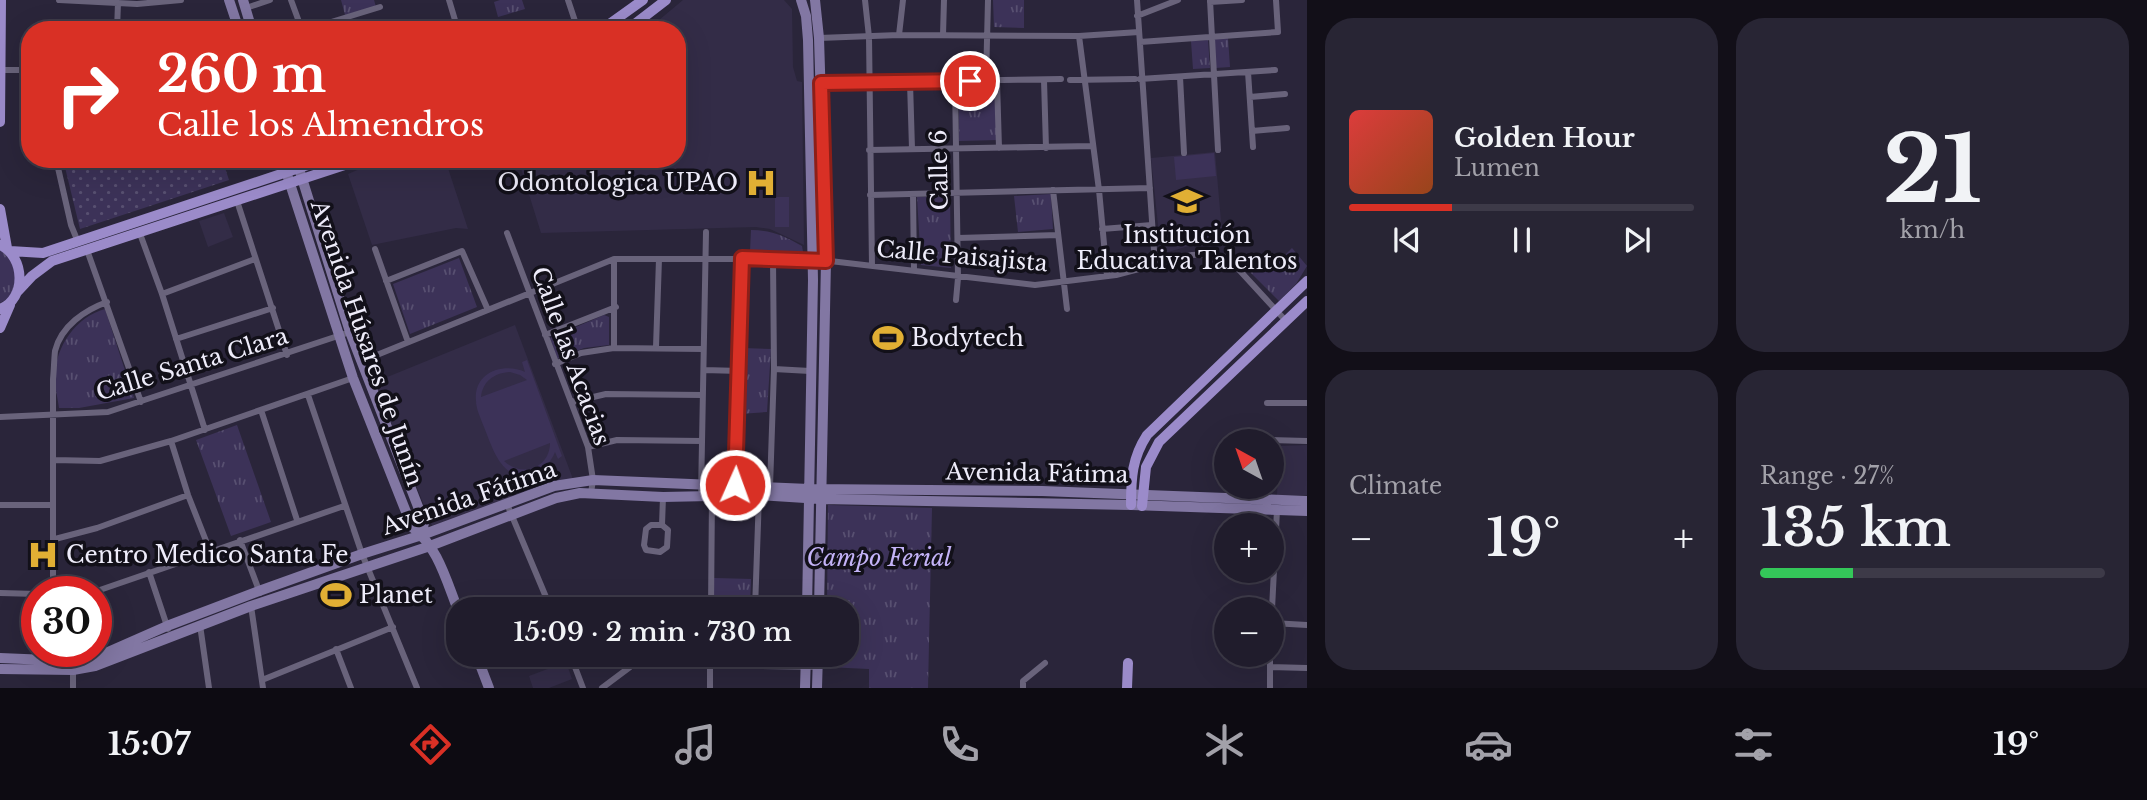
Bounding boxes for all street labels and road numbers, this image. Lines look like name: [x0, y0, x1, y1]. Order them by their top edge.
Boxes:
street label: Calle 6: [924, 129, 954, 211]
street label: Avenida Húsares de Junín: [304, 195, 429, 490]
street label: Calle Paisajista: [875, 235, 1049, 277]
street label: Calle las Acacias: [526, 263, 616, 449]
street label: Calle Santa Clara: [93, 321, 292, 407]
street label: Avenida Fátima: [377, 455, 560, 541]
street label: Avenida Fátima: [944, 457, 1129, 489]

